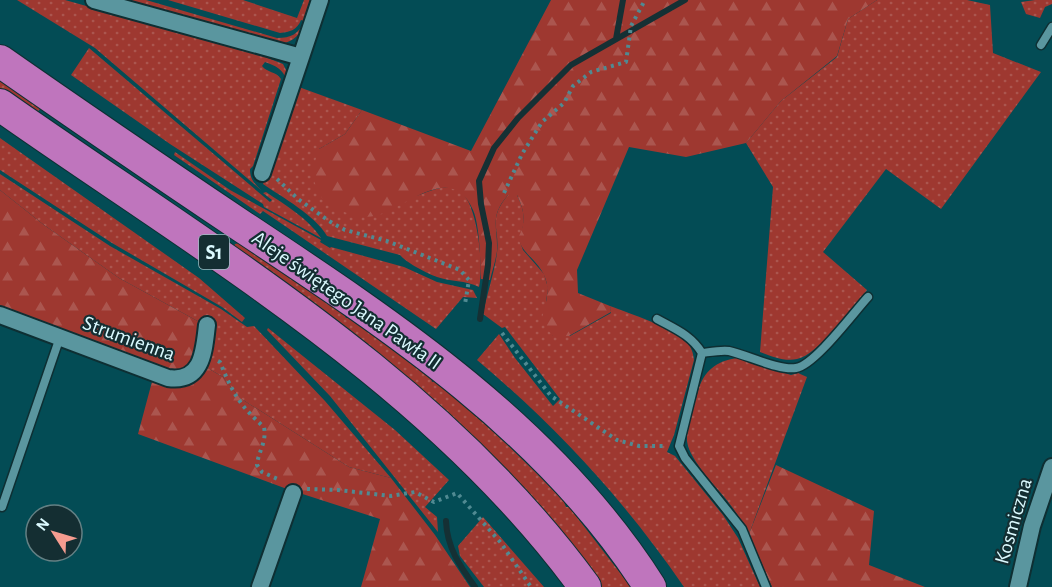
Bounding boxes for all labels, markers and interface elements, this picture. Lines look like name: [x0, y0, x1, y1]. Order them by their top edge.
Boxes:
street label: Aleje świętego Jana Pawła II: [248, 227, 445, 374]
road number: S1: [199, 235, 229, 269]
street label: Strumienna: [80, 312, 178, 365]
street label: Kosmiczna: [991, 476, 1036, 566]
north arrow: [24, 503, 84, 563]
text: N: [33, 515, 53, 534]

